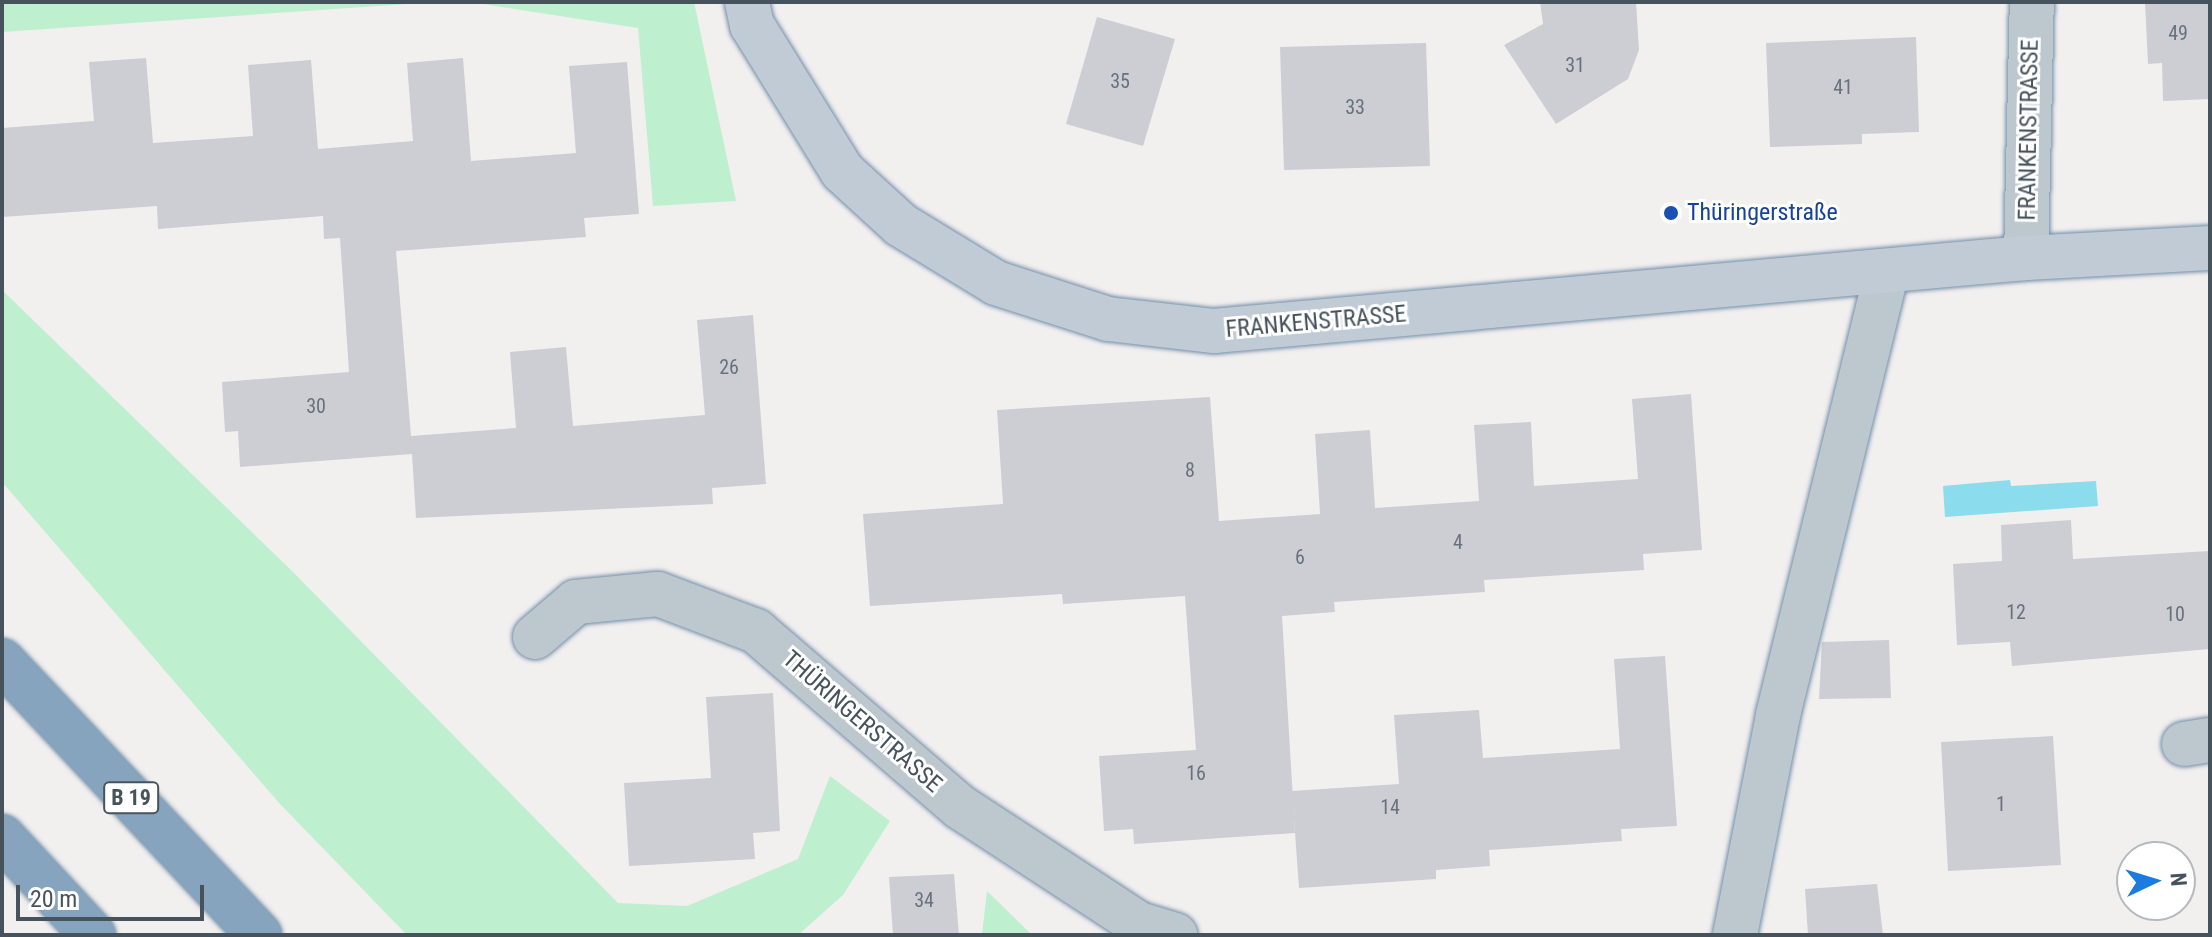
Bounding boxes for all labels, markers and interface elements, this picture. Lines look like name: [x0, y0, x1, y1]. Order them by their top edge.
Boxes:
house number: 49: [2168, 21, 2188, 45]
street label: FRANKENSTRASSE: [2013, 39, 2045, 221]
house number: 31: [1565, 53, 1585, 77]
house number: 35: [1110, 69, 1130, 93]
house number: 41: [1833, 75, 1853, 99]
house number: 33: [1345, 95, 1365, 119]
place label: Thüringerstraße: [1687, 199, 1838, 227]
marker: Thüringerstraße: [1662, 204, 1680, 222]
street label: FRANKENSTRASSE: [1224, 300, 1408, 344]
house number: 26: [719, 355, 739, 379]
house number: 30: [306, 394, 326, 418]
house number: 8: [1185, 458, 1195, 482]
house number: 4: [1453, 530, 1463, 554]
house number: 6: [1295, 545, 1305, 569]
house number: 12: [2006, 600, 2026, 624]
house number: 10: [2165, 602, 2185, 626]
street label: THÜRINGERSTRASSE: [776, 645, 948, 799]
house number: 16: [1186, 761, 1206, 785]
road number: B 19: [103, 780, 159, 816]
house number: 1: [1996, 792, 2006, 816]
house number: 14: [1380, 795, 1400, 819]
north arrow: [2116, 841, 2196, 921]
scale bar: [20, 869, 208, 919]
text: N: [2166, 872, 2191, 887]
text: 20 m: [30, 885, 77, 913]
house number: 34: [914, 888, 934, 912]

